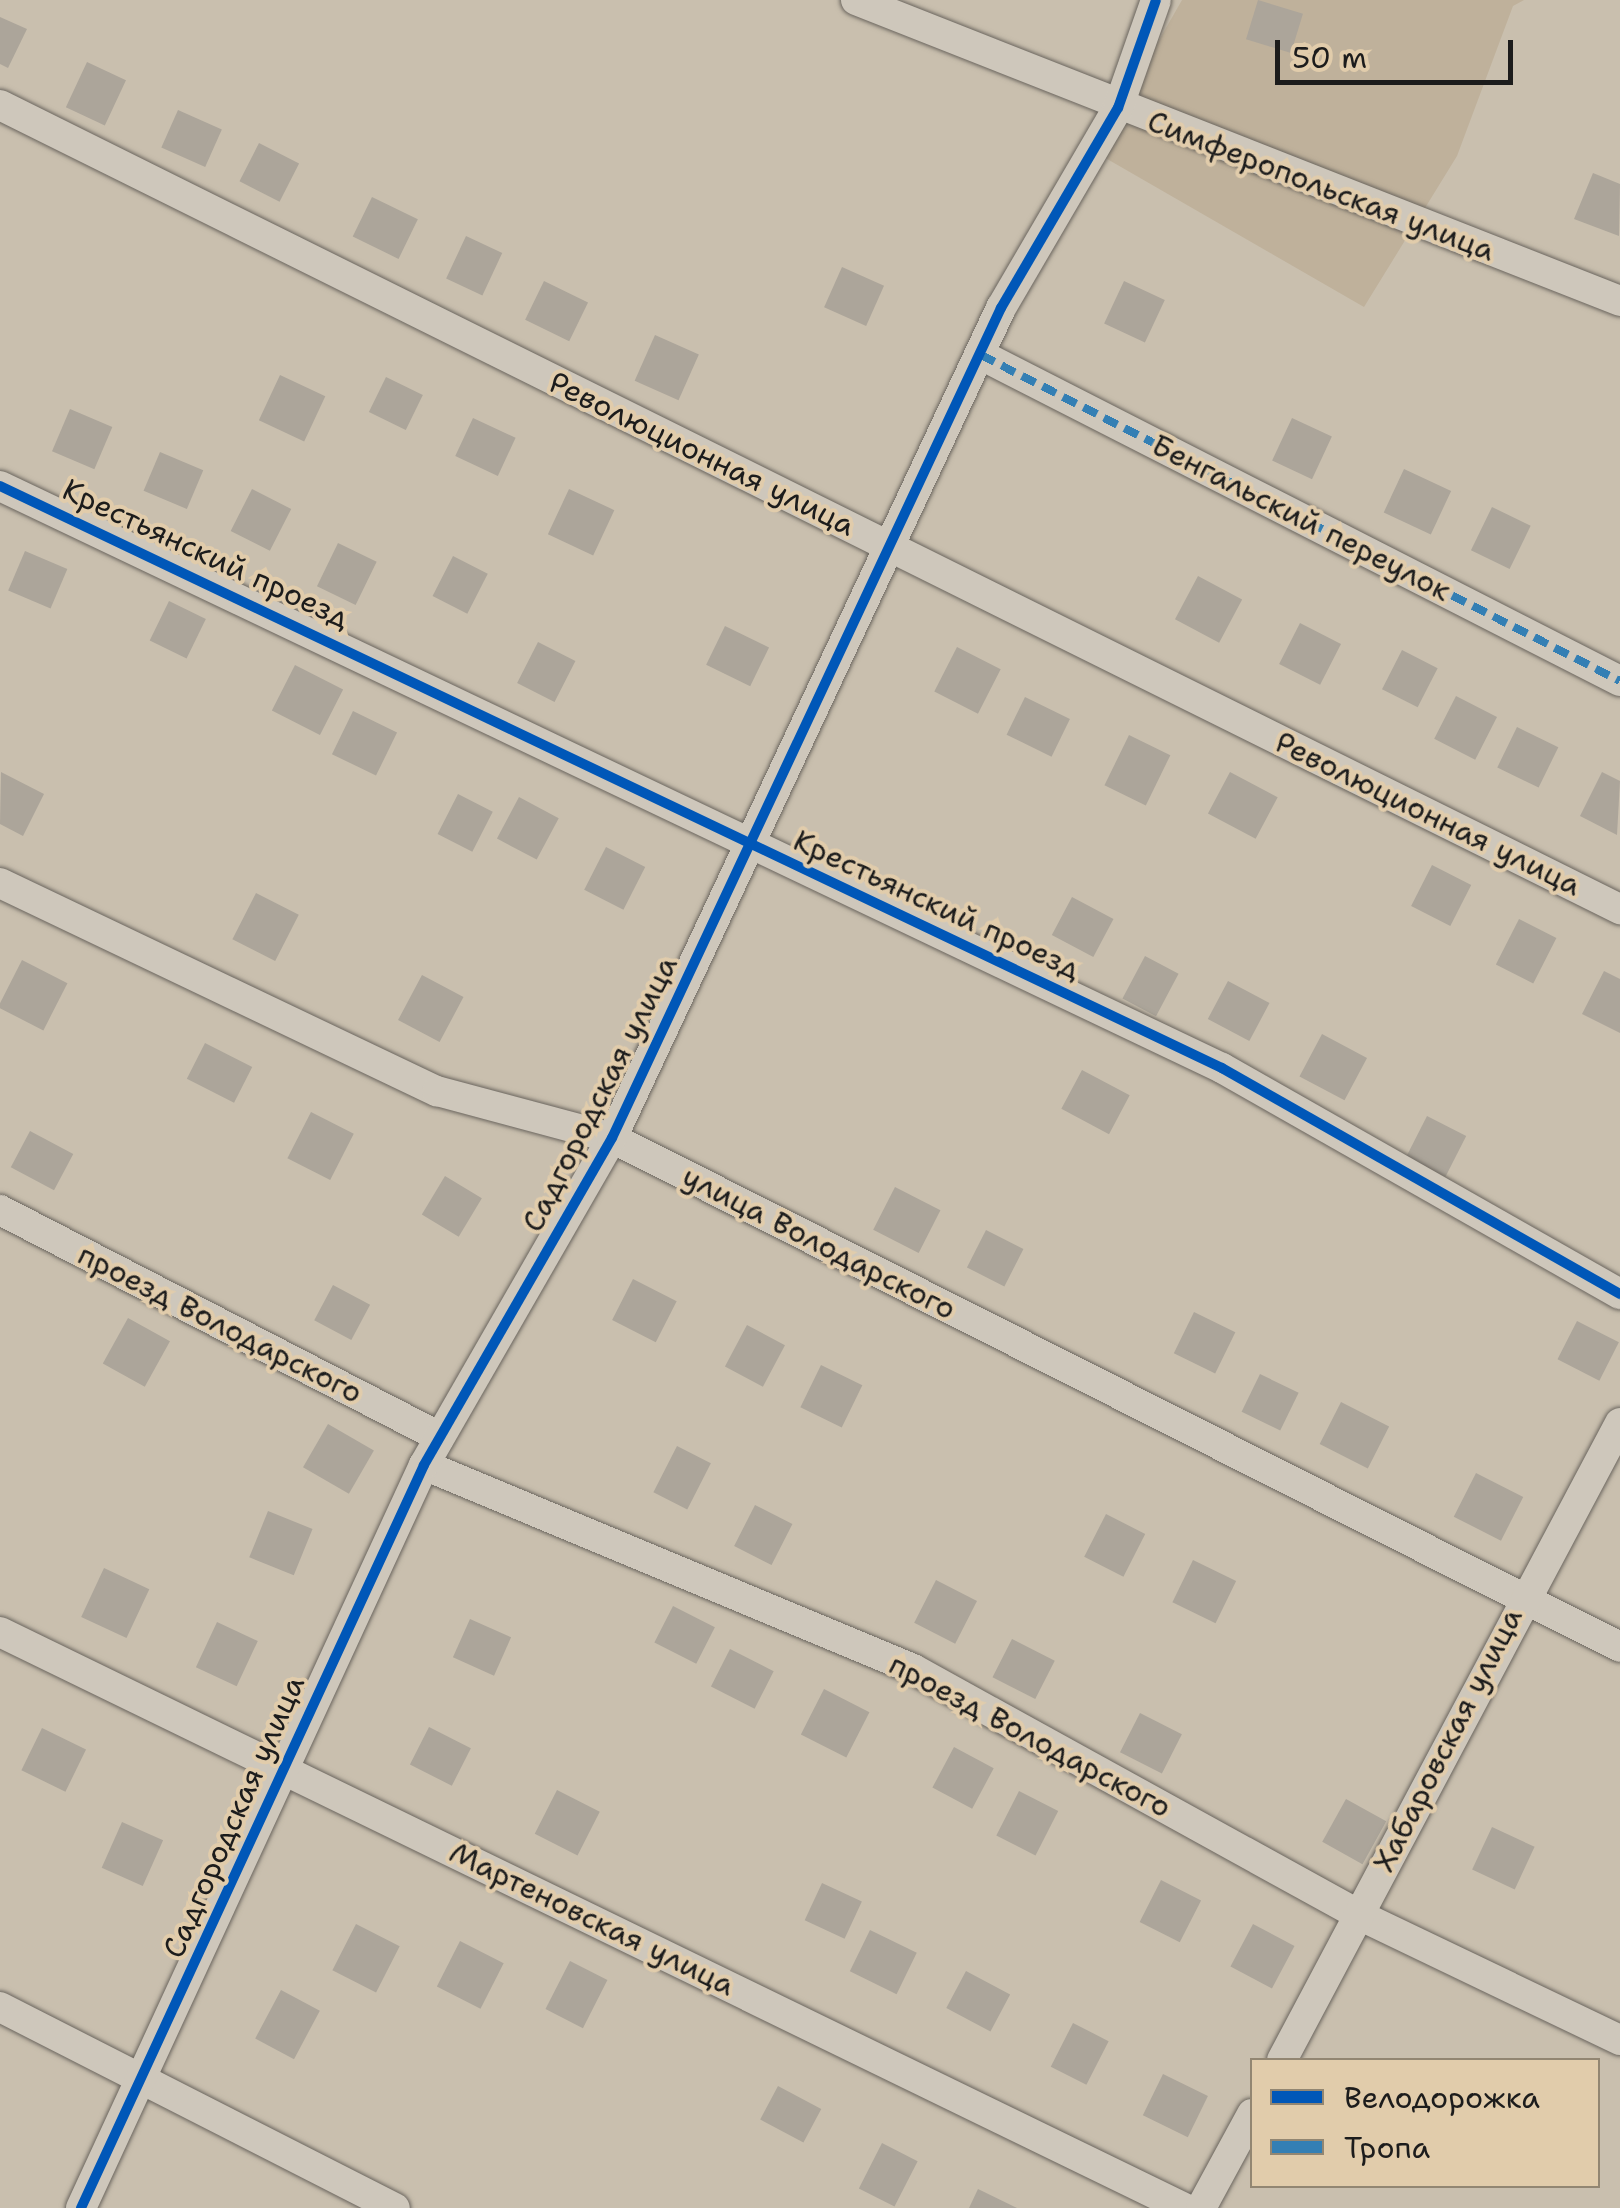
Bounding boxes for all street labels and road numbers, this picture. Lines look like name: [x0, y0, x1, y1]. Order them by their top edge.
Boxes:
street label: Симферопольская улица: [1142, 103, 1500, 269]
street label: Революционная улица: [543, 364, 861, 544]
street label: Бенгальский переулок: [1145, 427, 1457, 609]
street label: Крестьянский проезд: [57, 472, 355, 636]
street label: Революционная улица: [1269, 724, 1587, 904]
street label: Крестьянский проезд: [788, 823, 1086, 987]
street label: Садгородская улица: [515, 950, 685, 1238]
street label: улица Володарского: [676, 1158, 962, 1328]
street label: проезд Володарского: [72, 1237, 368, 1411]
street label: Хабаровская улица: [1366, 1602, 1530, 1878]
street label: проезд Володарского: [883, 1646, 1177, 1826]
street label: Садгородская улица: [156, 1670, 312, 1964]
street label: Мартеновская улица: [444, 1834, 740, 2004]

